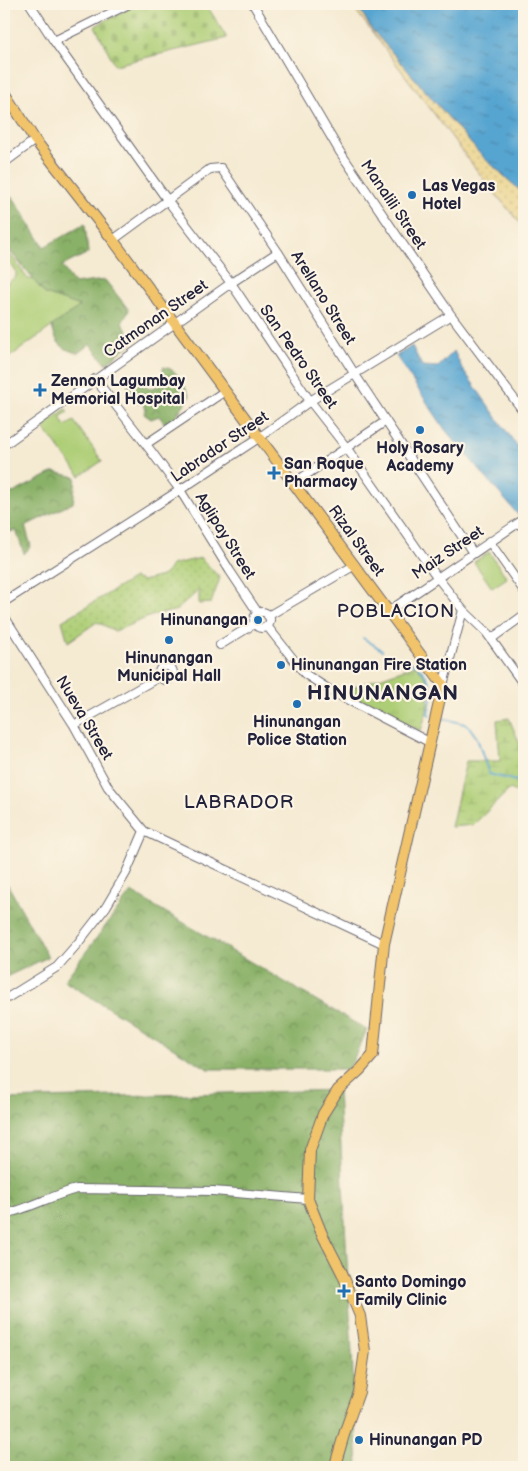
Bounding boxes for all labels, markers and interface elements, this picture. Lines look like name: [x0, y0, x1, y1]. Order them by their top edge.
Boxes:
street label: Manalili Street: [356, 157, 430, 253]
place label: Las Vegas Hotel: [422, 177, 496, 214]
marker: Las Vegas Hotel: [406, 189, 418, 201]
street label: Arellano Street: [287, 248, 359, 348]
street label: Catmonan Street: [100, 276, 212, 362]
street label: San Pedro Street: [255, 301, 341, 413]
place label: Zennon Lagumbay Memorial Hospital: [51, 372, 186, 409]
marker: Zennon Lagumbay Memorial Hospital: [33, 383, 47, 397]
street label: Labrador Street: [168, 407, 272, 487]
marker: Holy Rosary Academy: [414, 424, 426, 436]
place label: Holy Rosary Academy: [376, 439, 464, 476]
place label: San Roque Pharmacy: [284, 455, 364, 492]
marker: San Roque Pharmacy: [268, 467, 280, 479]
street label: Aglipay Street: [191, 489, 259, 583]
street label: Rizal Street: [324, 502, 388, 580]
street label: Maiz Street: [409, 522, 487, 584]
district label: POBLACION: [337, 600, 455, 623]
place label: Hinunangan: [160, 611, 248, 630]
marker: Hinunangan: [252, 614, 264, 626]
marker: Hinunangan Municipal Hall: [163, 634, 175, 646]
place label: Hinunangan Municipal Hall: [117, 649, 221, 686]
place label: Hinunangan Fire Station: [291, 656, 467, 675]
marker: Hinunangan Fire Station: [275, 659, 287, 671]
street label: Nueva Street: [51, 672, 117, 764]
district label: HINUNANGAN: [307, 681, 459, 706]
marker: Hinunangan Police Station: [291, 698, 303, 710]
place label: Hinunangan Police Station: [247, 713, 347, 750]
district label: LABRADOR: [184, 791, 294, 814]
place label: Santo Domingo Family Clinic: [355, 1273, 466, 1310]
marker: Santo Domingo Family Clinic: [337, 1284, 351, 1298]
place label: Hinunangan PD: [369, 1431, 482, 1450]
marker: Hinunangan PD: [353, 1434, 365, 1446]

